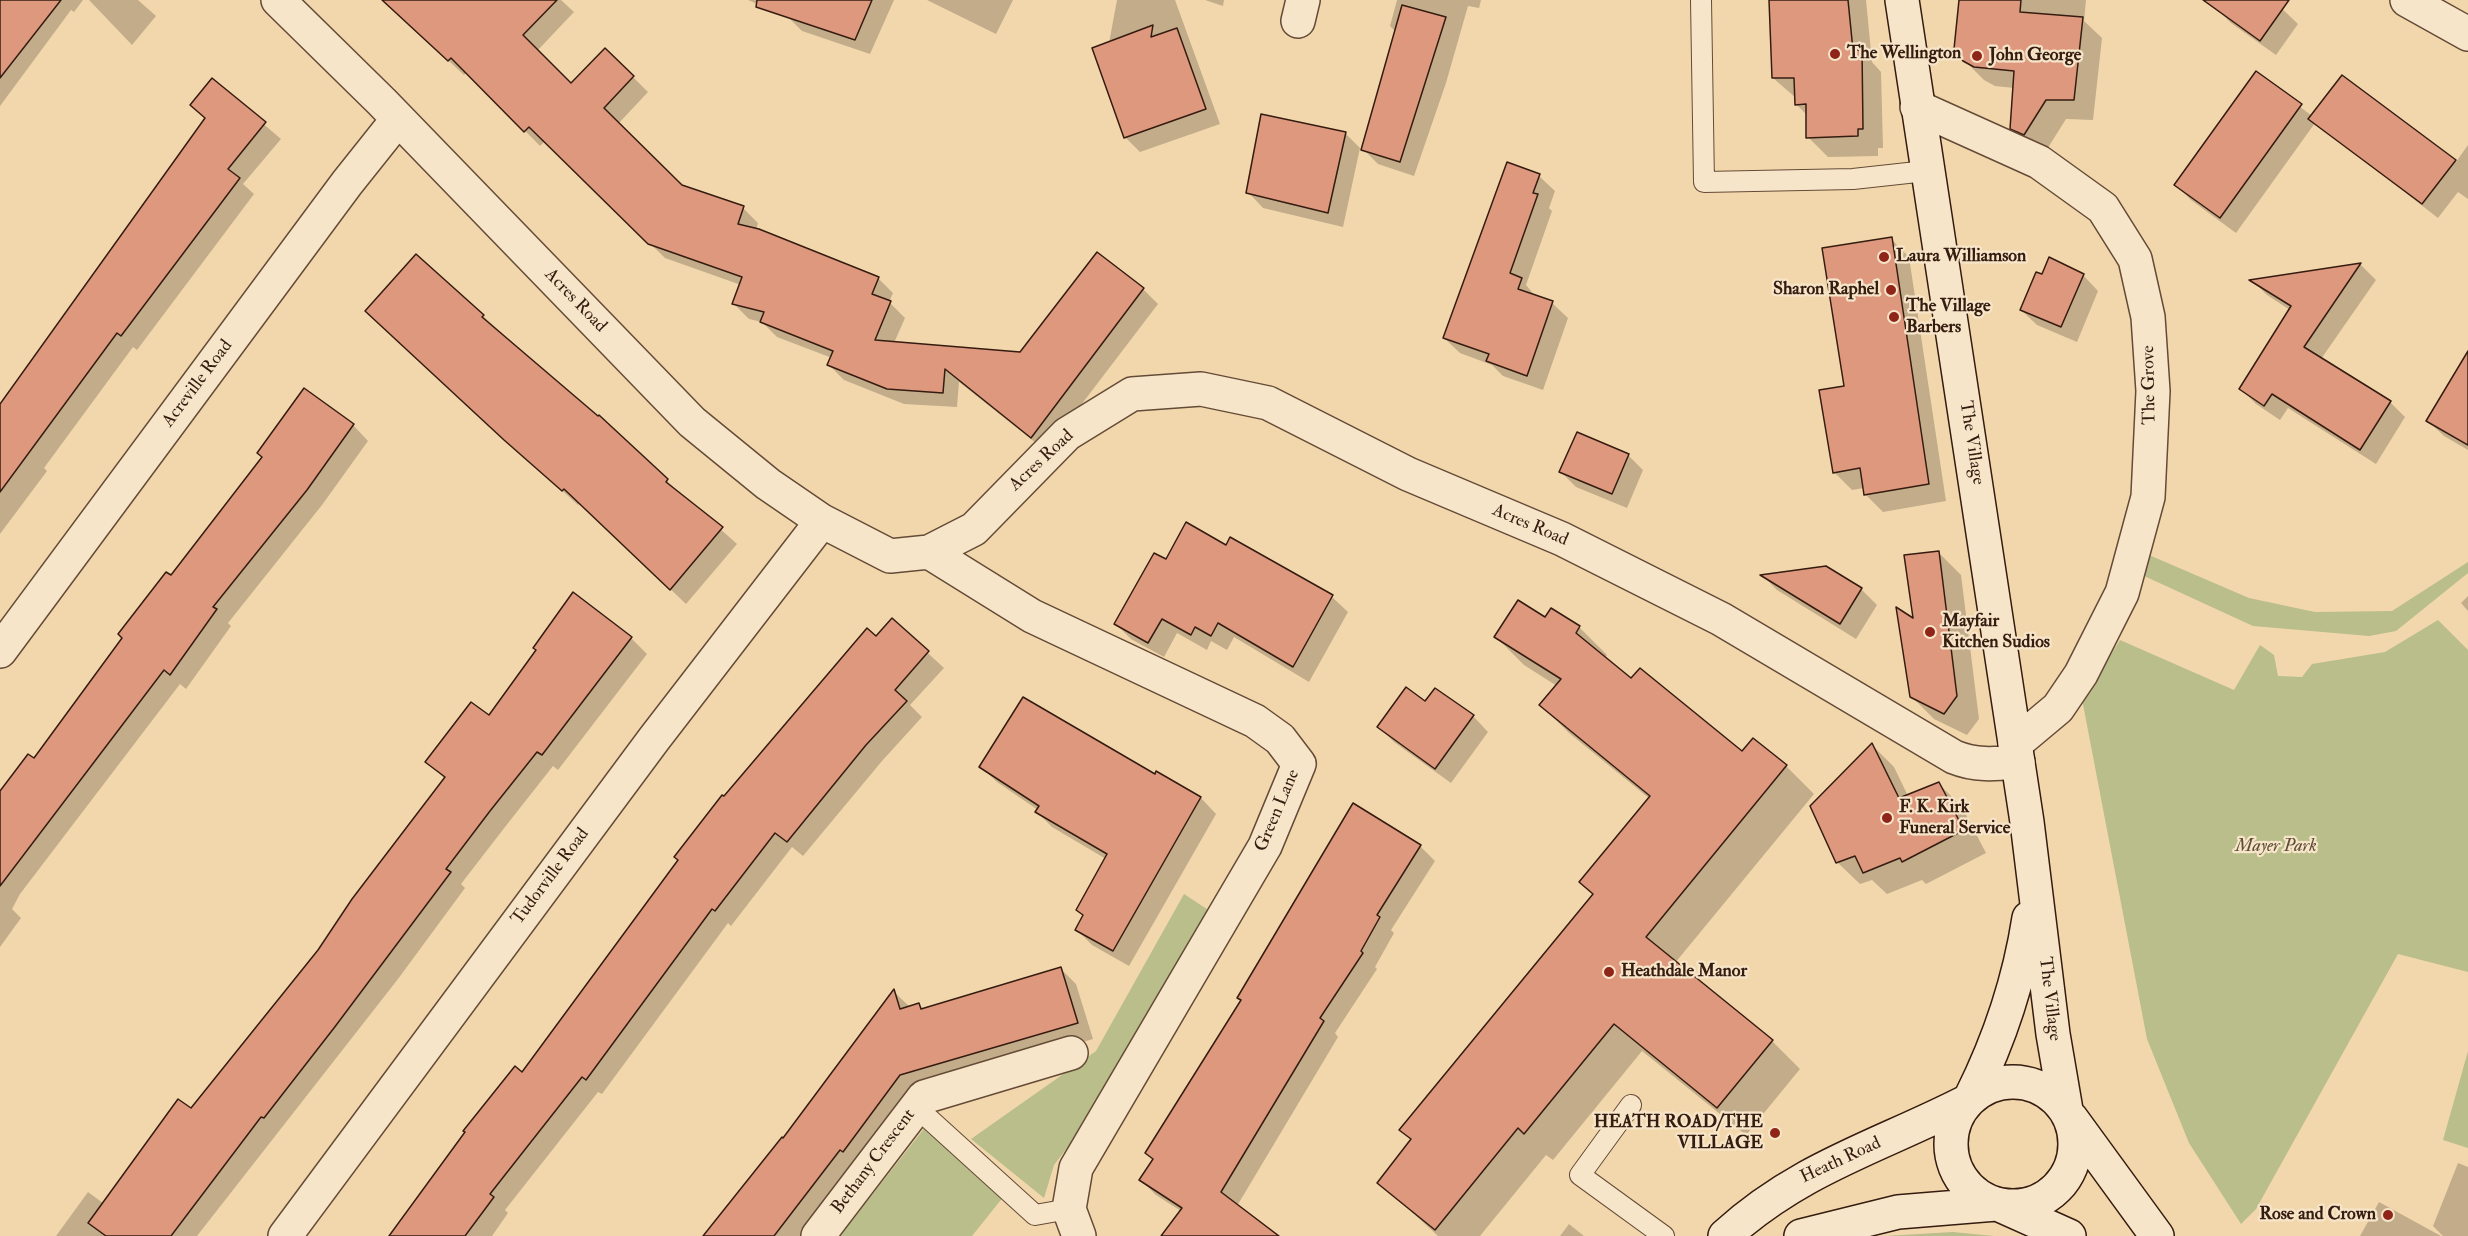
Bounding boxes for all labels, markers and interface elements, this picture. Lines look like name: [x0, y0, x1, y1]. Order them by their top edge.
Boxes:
place label: The Wellington: [1847, 43, 1961, 65]
place label: John George: [1989, 45, 2081, 67]
marker: The Wellington: [1828, 47, 1842, 61]
marker: John George: [1970, 49, 1984, 63]
place label: Laura Williamson: [1896, 246, 2026, 268]
marker: Laura Williamson: [1877, 250, 1891, 264]
street label: Acres Road: [539, 265, 611, 337]
place label: Sharon Raphel: [1773, 279, 1879, 301]
marker: Sharon Raphel: [1884, 283, 1898, 297]
place label: The Village Barbers: [1906, 296, 1991, 338]
marker: The Village Barbers: [1887, 310, 1901, 324]
street label: Acreville Road: [158, 336, 238, 432]
street label: The Grove: [2139, 345, 2161, 425]
street label: The Village: [1954, 400, 1988, 486]
street label: Acres Road: [1005, 426, 1079, 496]
street label: Acres Road: [1489, 500, 1571, 552]
place label: Mayfair Kitchen Sudios: [1942, 611, 2050, 654]
marker: Mayfair Kitchen Sudios: [1923, 625, 1937, 639]
street label: Green Lane: [1251, 767, 1305, 855]
place label: F. K. Kirk Funeral Service: [1899, 797, 2010, 840]
marker: F. K. Kirk Funeral Service: [1880, 811, 1894, 825]
street label: Tudorville Road: [508, 824, 594, 930]
park label: Mayer Park: [2235, 836, 2317, 858]
street label: The Village: [2033, 956, 2065, 1042]
place label: Heathdale Manor: [1621, 961, 1747, 983]
marker: Heathdale Manor: [1602, 965, 1616, 979]
street label: Bethany Crescent: [827, 1105, 921, 1219]
place label: HEATH ROAD/THE VILLAGE: [1594, 1112, 1763, 1154]
marker: HEATH ROAD/THE VILLAGE: [1768, 1126, 1782, 1140]
street label: Heath Road: [1797, 1133, 1885, 1189]
place label: Rose and Crown: [2259, 1204, 2376, 1226]
marker: Rose and Crown: [2381, 1208, 2395, 1222]

